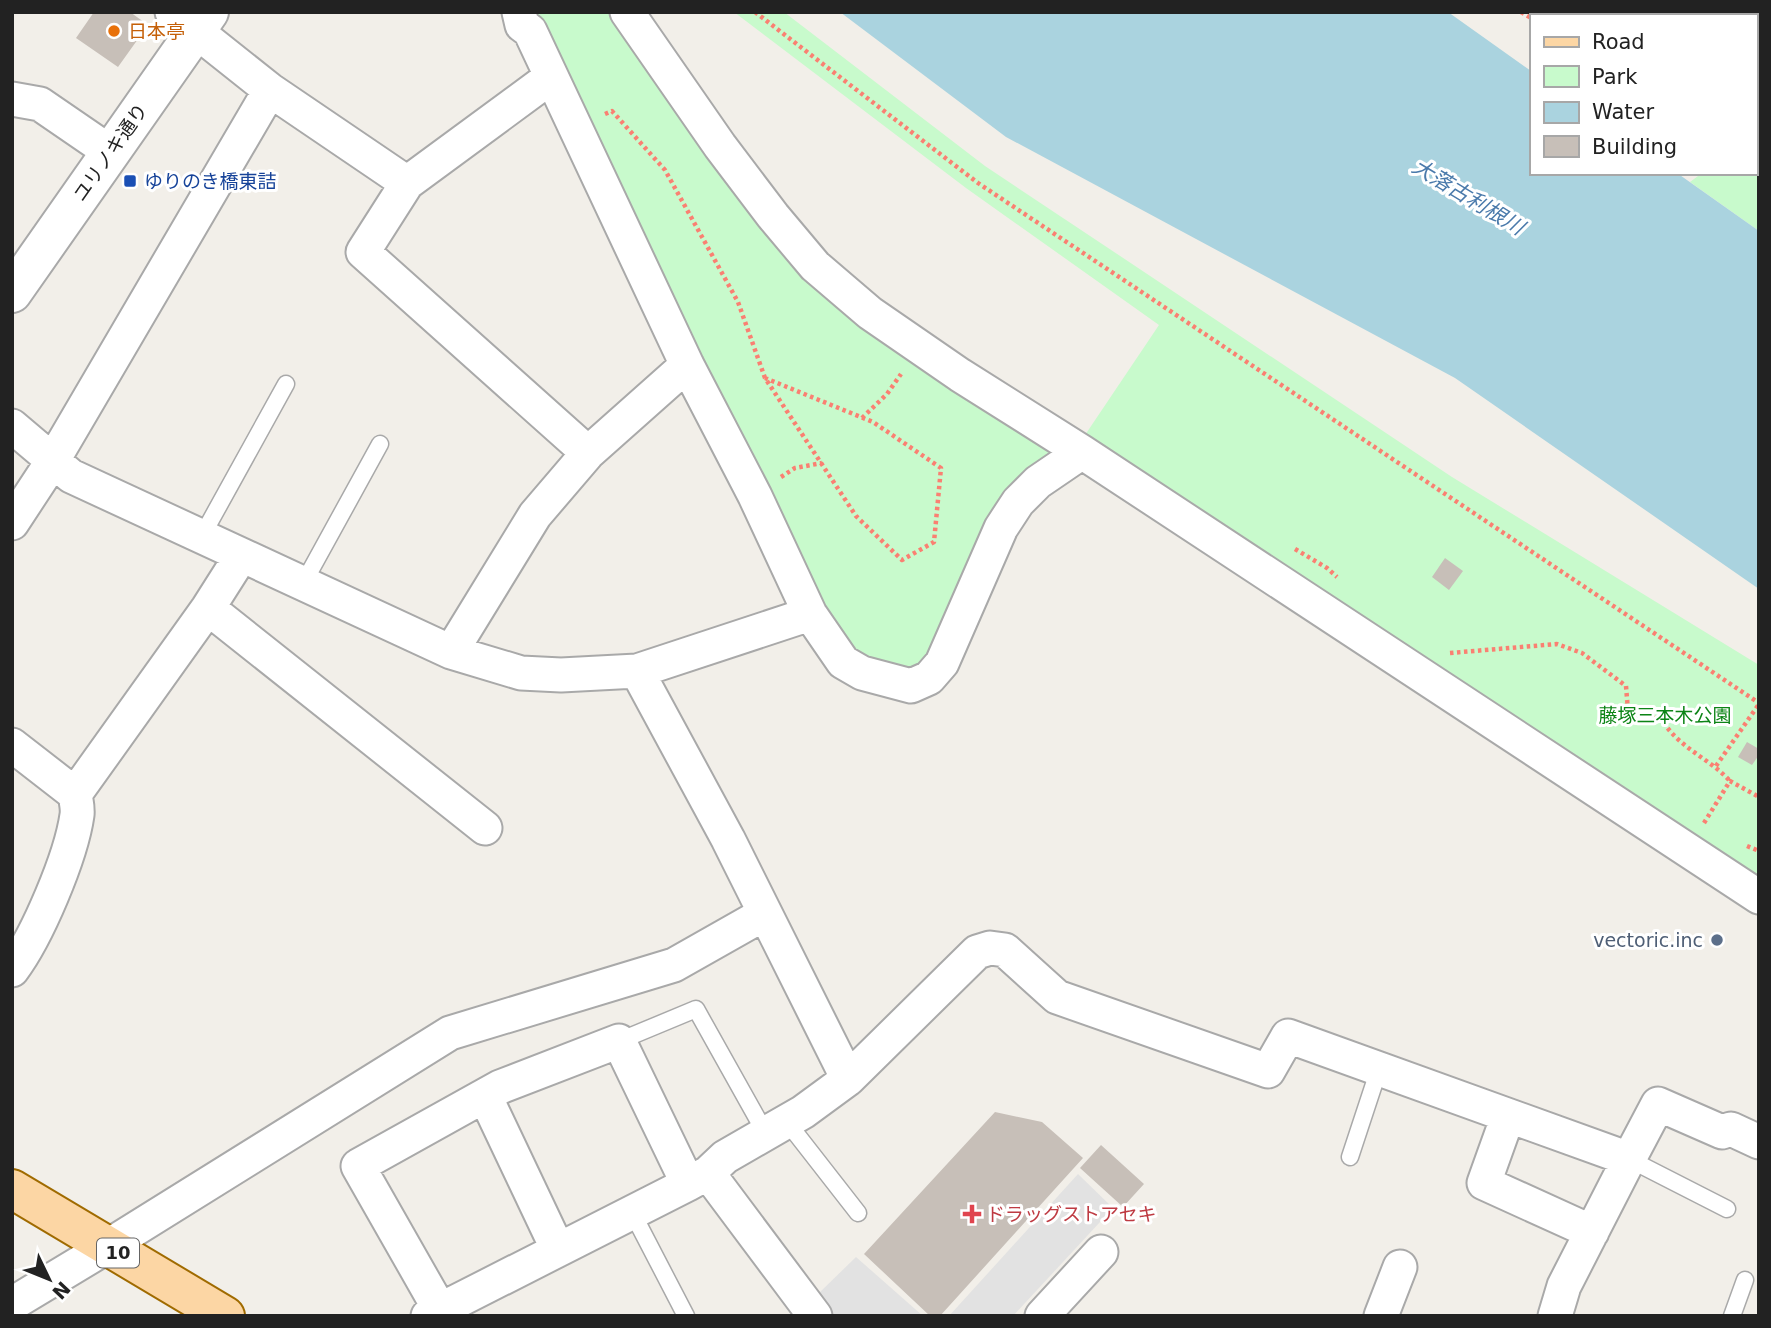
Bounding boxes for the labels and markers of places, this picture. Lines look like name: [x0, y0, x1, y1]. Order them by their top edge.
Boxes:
place label: 日本亭: [128, 20, 185, 42]
marker: 日本亭: [106, 23, 122, 39]
place label: ゆりのき橋東詰: [144, 170, 276, 192]
marker: ゆりのき橋東詰: [122, 173, 138, 189]
place label: vectoric.inc: [1593, 929, 1703, 951]
marker: vectoric.inc: [1709, 932, 1725, 948]
place label: ドラッグストアセキ: [986, 1203, 1157, 1225]
marker: ドラッグストアセキ: [964, 1206, 980, 1222]

